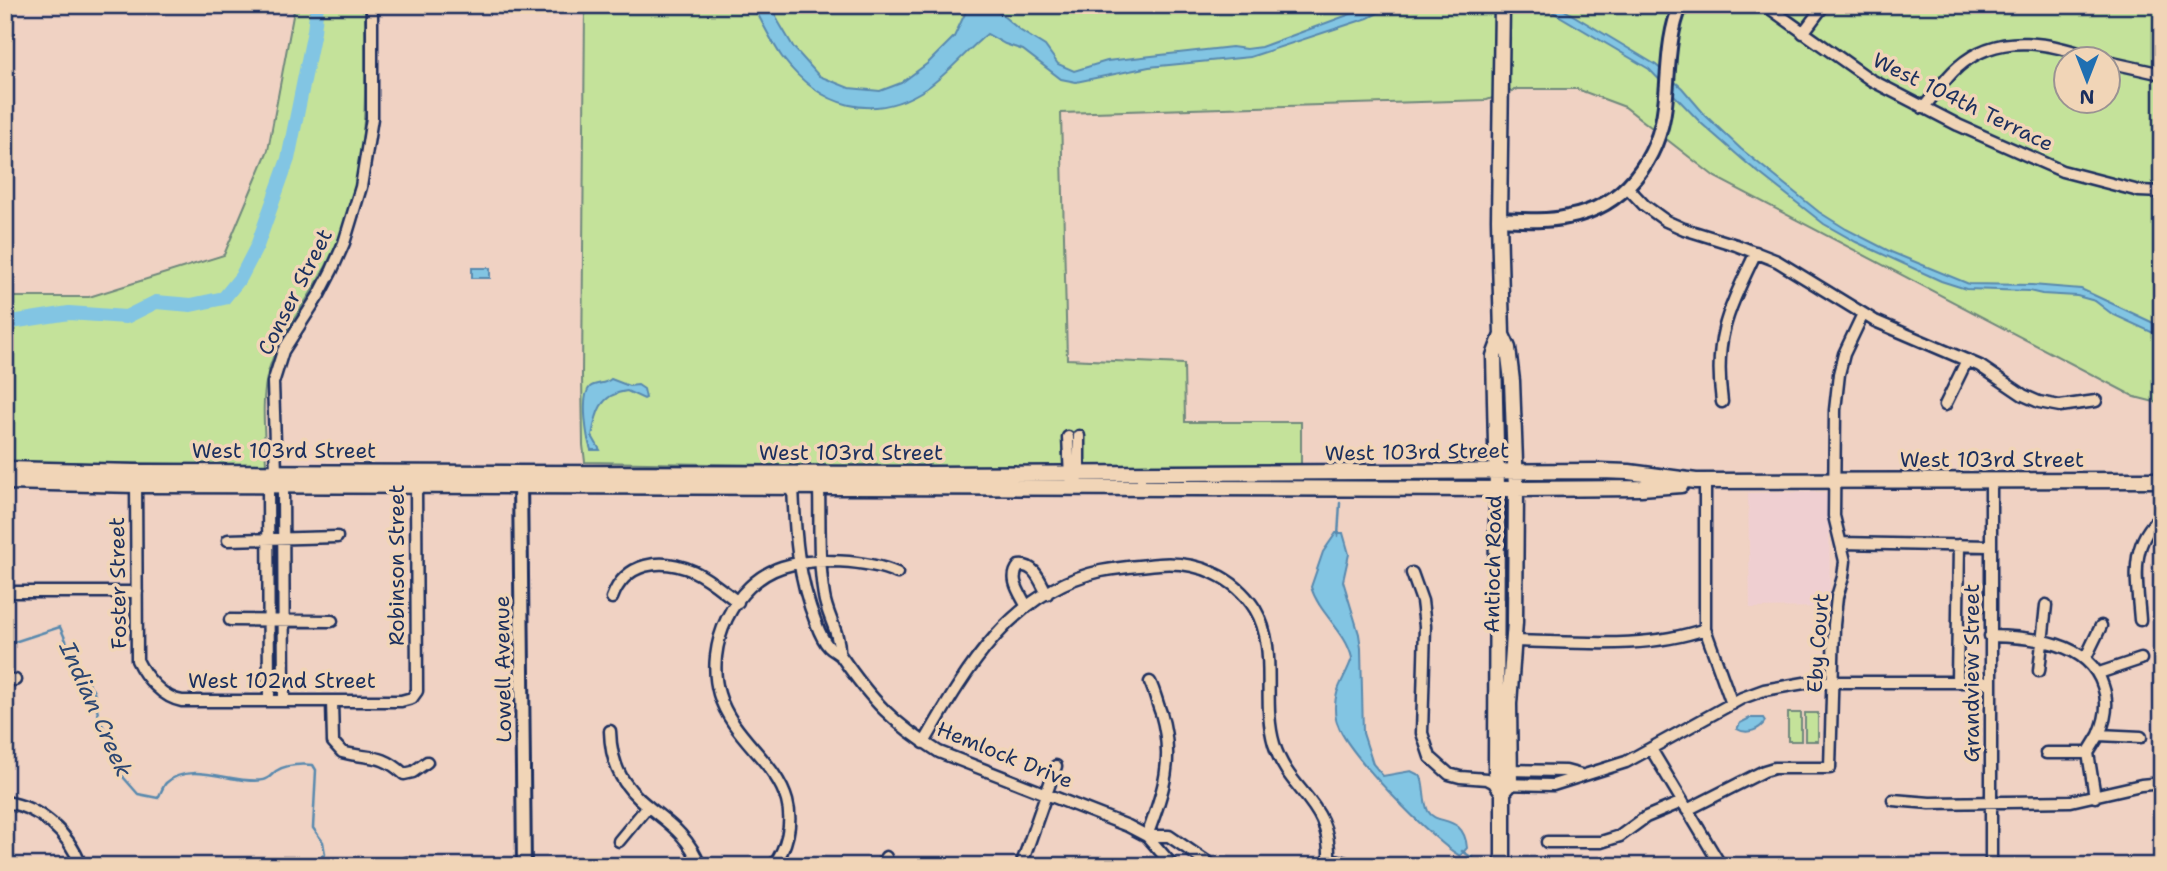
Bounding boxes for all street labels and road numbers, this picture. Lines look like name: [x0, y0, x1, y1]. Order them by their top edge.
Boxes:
street label: West 104th Terrace: [1868, 46, 2058, 158]
street label: Conser Street: [251, 224, 339, 360]
street label: West 103rd Street: [1324, 436, 1510, 468]
street label: West 103rd Street: [192, 437, 376, 465]
street label: West 103rd Street: [759, 439, 943, 467]
street label: West 103rd Street: [1900, 446, 2084, 474]
street label: Robinson Street: [383, 484, 411, 646]
street label: Antioch Road: [1478, 495, 1508, 633]
street label: Foster Street: [103, 517, 133, 649]
street label: Grandview Street: [1958, 584, 1986, 762]
street label: Eby Court: [1801, 592, 1835, 694]
street label: Lowell Avenue: [488, 595, 518, 743]
street label: West 102nd Street: [188, 667, 376, 695]
street label: Hemlock Drive: [933, 715, 1077, 795]

